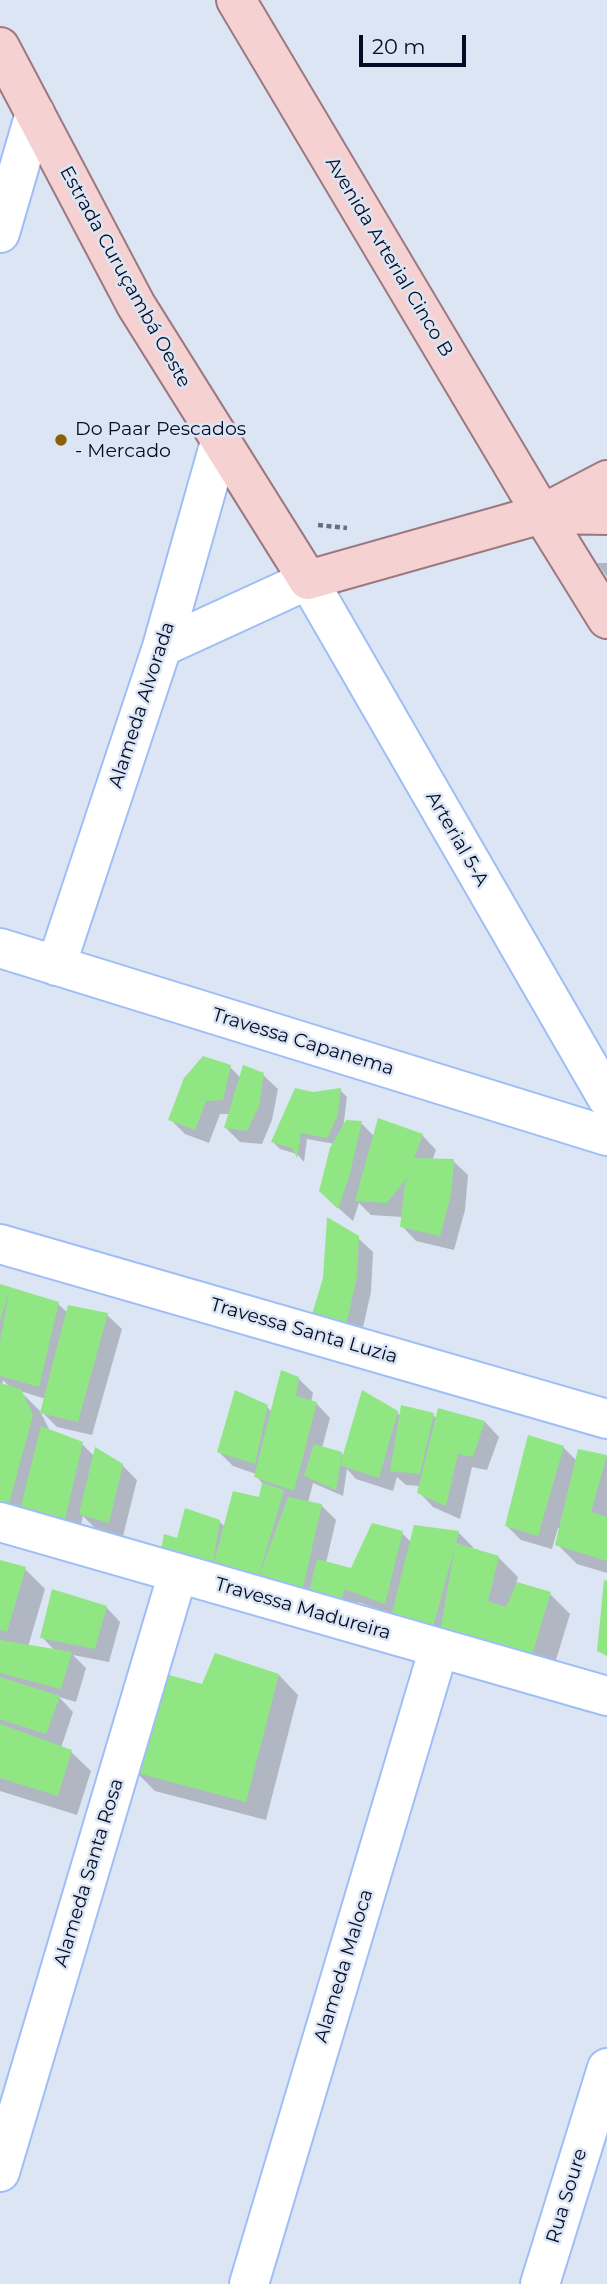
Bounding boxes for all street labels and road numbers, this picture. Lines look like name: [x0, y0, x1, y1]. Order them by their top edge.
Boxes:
street label: Avenida Arterial Cinco B: [320, 153, 458, 361]
street label: Estrada Curuçambá Oeste: [55, 162, 195, 392]
street label: Alameda Alvorada: [104, 619, 180, 791]
street label: Arterial 5-A: [421, 788, 493, 890]
street label: Travessa Capanema: [209, 1003, 397, 1081]
street label: Travessa Santa Luzia: [208, 1293, 400, 1369]
street label: Travessa Madureira: [213, 1573, 393, 1645]
street label: Alameda Santa Rosa: [49, 1776, 129, 1970]
street label: Alameda Maloca: [310, 1887, 378, 2045]
street label: Rua Soure: [542, 2146, 592, 2246]

